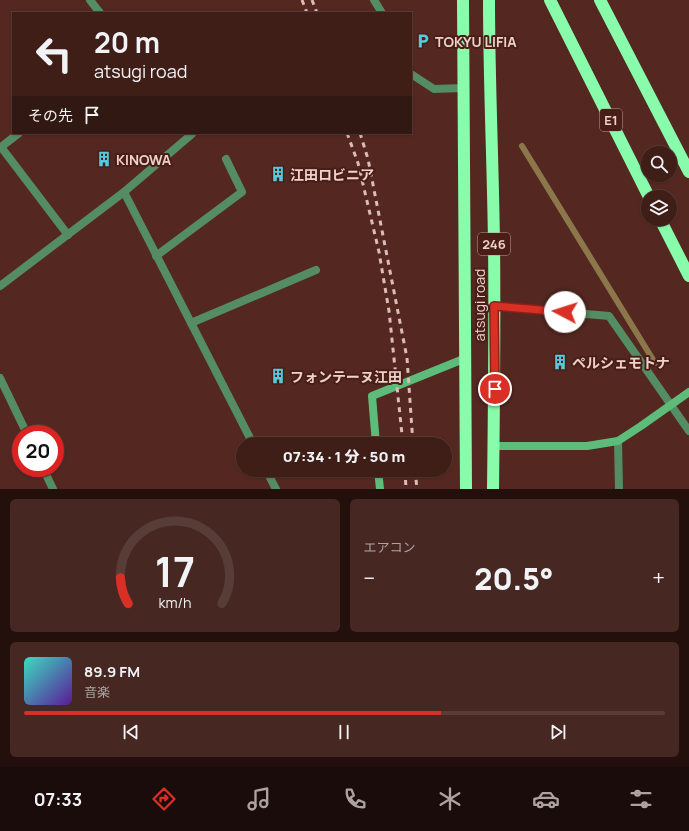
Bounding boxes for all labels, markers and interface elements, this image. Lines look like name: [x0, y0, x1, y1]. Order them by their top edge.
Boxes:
text: 20 m: [94, 23, 160, 61]
icon: left: [28, 28, 80, 80]
parking icon: TOKYU LIFIA: [414, 32, 432, 50]
place label: TOKYU LIFIA: [435, 32, 517, 51]
text: atsugi road: [94, 59, 187, 83]
icon: arrive: [81, 104, 103, 126]
text: その先: [28, 105, 73, 126]
road number: E1: [600, 109, 622, 131]
map controls: [641, 146, 677, 226]
button: search: [641, 146, 677, 182]
building icon: KINOWA: [95, 150, 113, 168]
place label: KINOWA: [116, 150, 172, 169]
building icon: 江田ロビニア: [269, 165, 287, 183]
place label: 江田ロビニア: [290, 165, 374, 184]
button: layers: [641, 190, 677, 226]
road number: 246: [478, 233, 510, 255]
street label: atsugi road: [470, 269, 489, 341]
position arrow: [544, 291, 586, 333]
building icon: ペルシェモトナ: [551, 353, 569, 371]
place label: ペルシェモトナ: [572, 353, 670, 372]
building icon: フォンテーヌ江田: [269, 367, 287, 385]
place label: フォンテーヌ江田: [290, 367, 402, 386]
pin: [478, 372, 512, 406]
icon: arrive: [484, 378, 506, 400]
speed limit sign: 20: [12, 425, 64, 477]
text: 07:34 · 1 分 · 50 m: [283, 446, 405, 467]
text: エアコン: [364, 538, 416, 556]
text: 17: [155, 542, 195, 598]
text: 20.5°: [474, 558, 553, 599]
text: −: [364, 563, 375, 593]
text: +: [652, 563, 665, 593]
text: km/h: [158, 592, 191, 611]
text: 89.9 FM: [84, 661, 140, 682]
text: 音楽: [84, 683, 110, 701]
icon: previous: [120, 721, 142, 743]
icon: pause: [333, 721, 355, 743]
icon: next: [547, 721, 569, 743]
icon: directions: [150, 785, 178, 813]
icon: music: [245, 785, 273, 813]
icon: phone: [341, 785, 369, 813]
icon: climate: [436, 785, 464, 813]
icon: car: [532, 785, 560, 813]
icon: filters: [627, 785, 655, 813]
text: 07:33: [34, 787, 82, 811]

